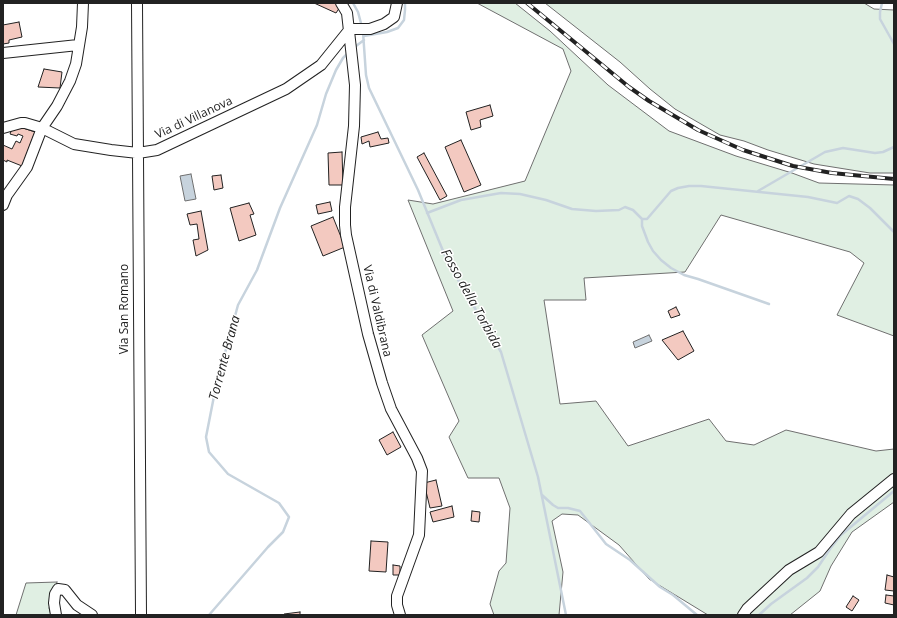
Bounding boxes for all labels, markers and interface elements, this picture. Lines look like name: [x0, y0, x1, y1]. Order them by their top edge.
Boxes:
street label: Via di Villanova: [153, 94, 235, 142]
water label: Fosso della Torbida: [437, 247, 505, 351]
street label: Via San Romano: [118, 264, 132, 354]
street label: Via di Valdibrana: [359, 264, 395, 358]
water label: Torrente Brana: [206, 314, 244, 402]

